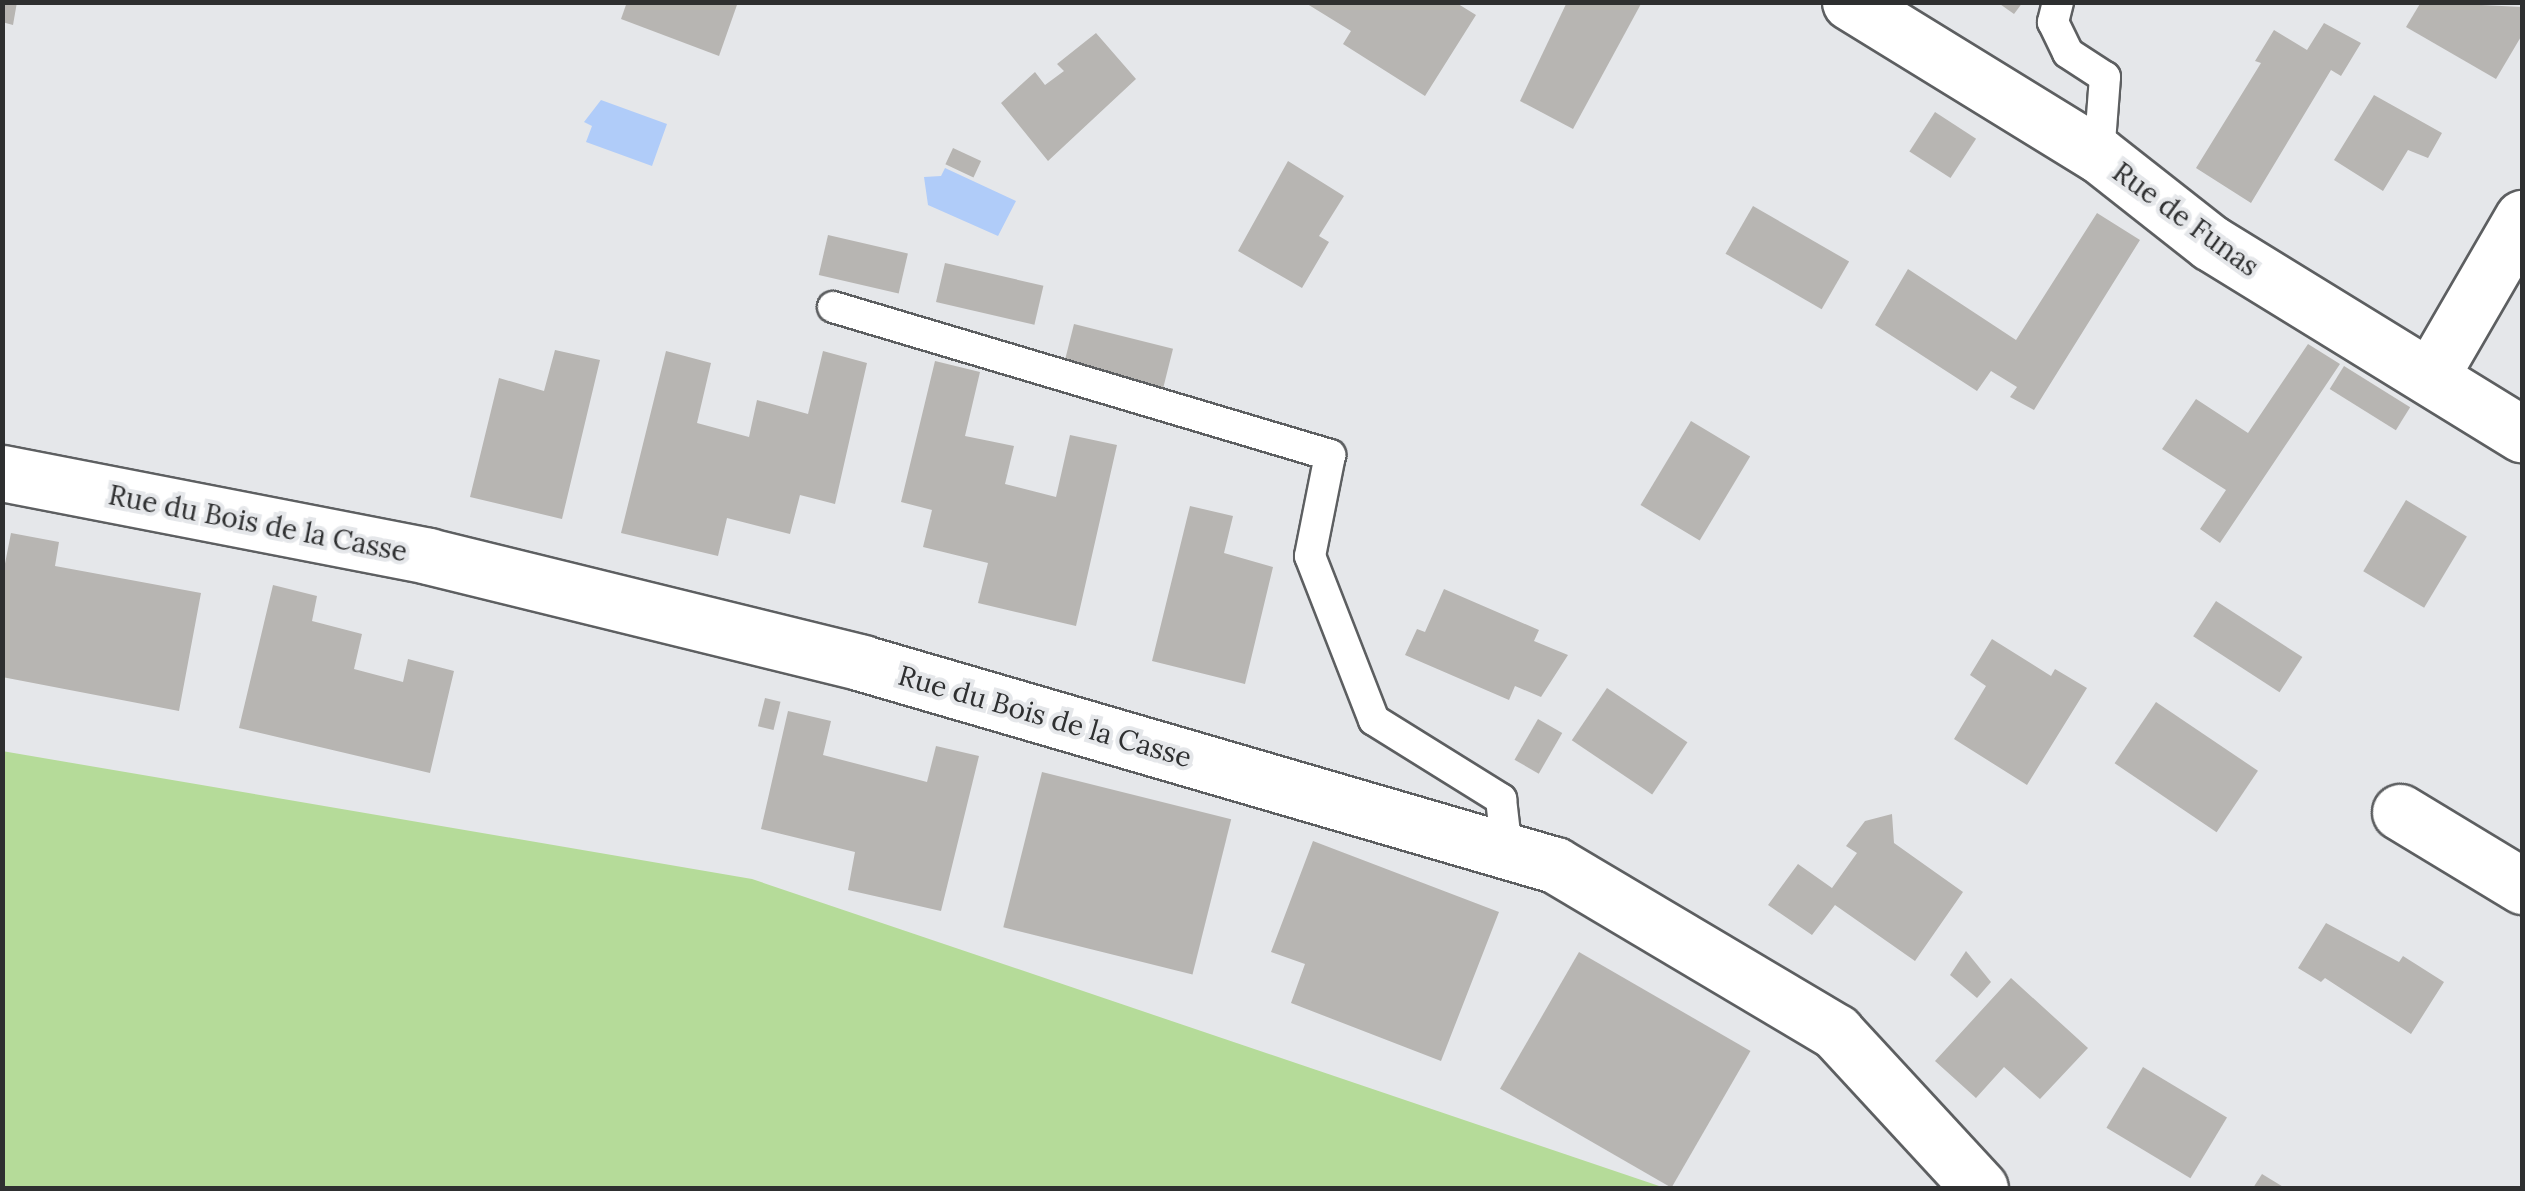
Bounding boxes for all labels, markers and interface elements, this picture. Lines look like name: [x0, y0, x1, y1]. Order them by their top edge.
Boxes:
street label: Rue de Funas: [2106, 155, 2266, 283]
street label: Rue du Bois de la Casse: [106, 478, 410, 568]
street label: Rue du Bois de la Casse: [895, 658, 1195, 774]

